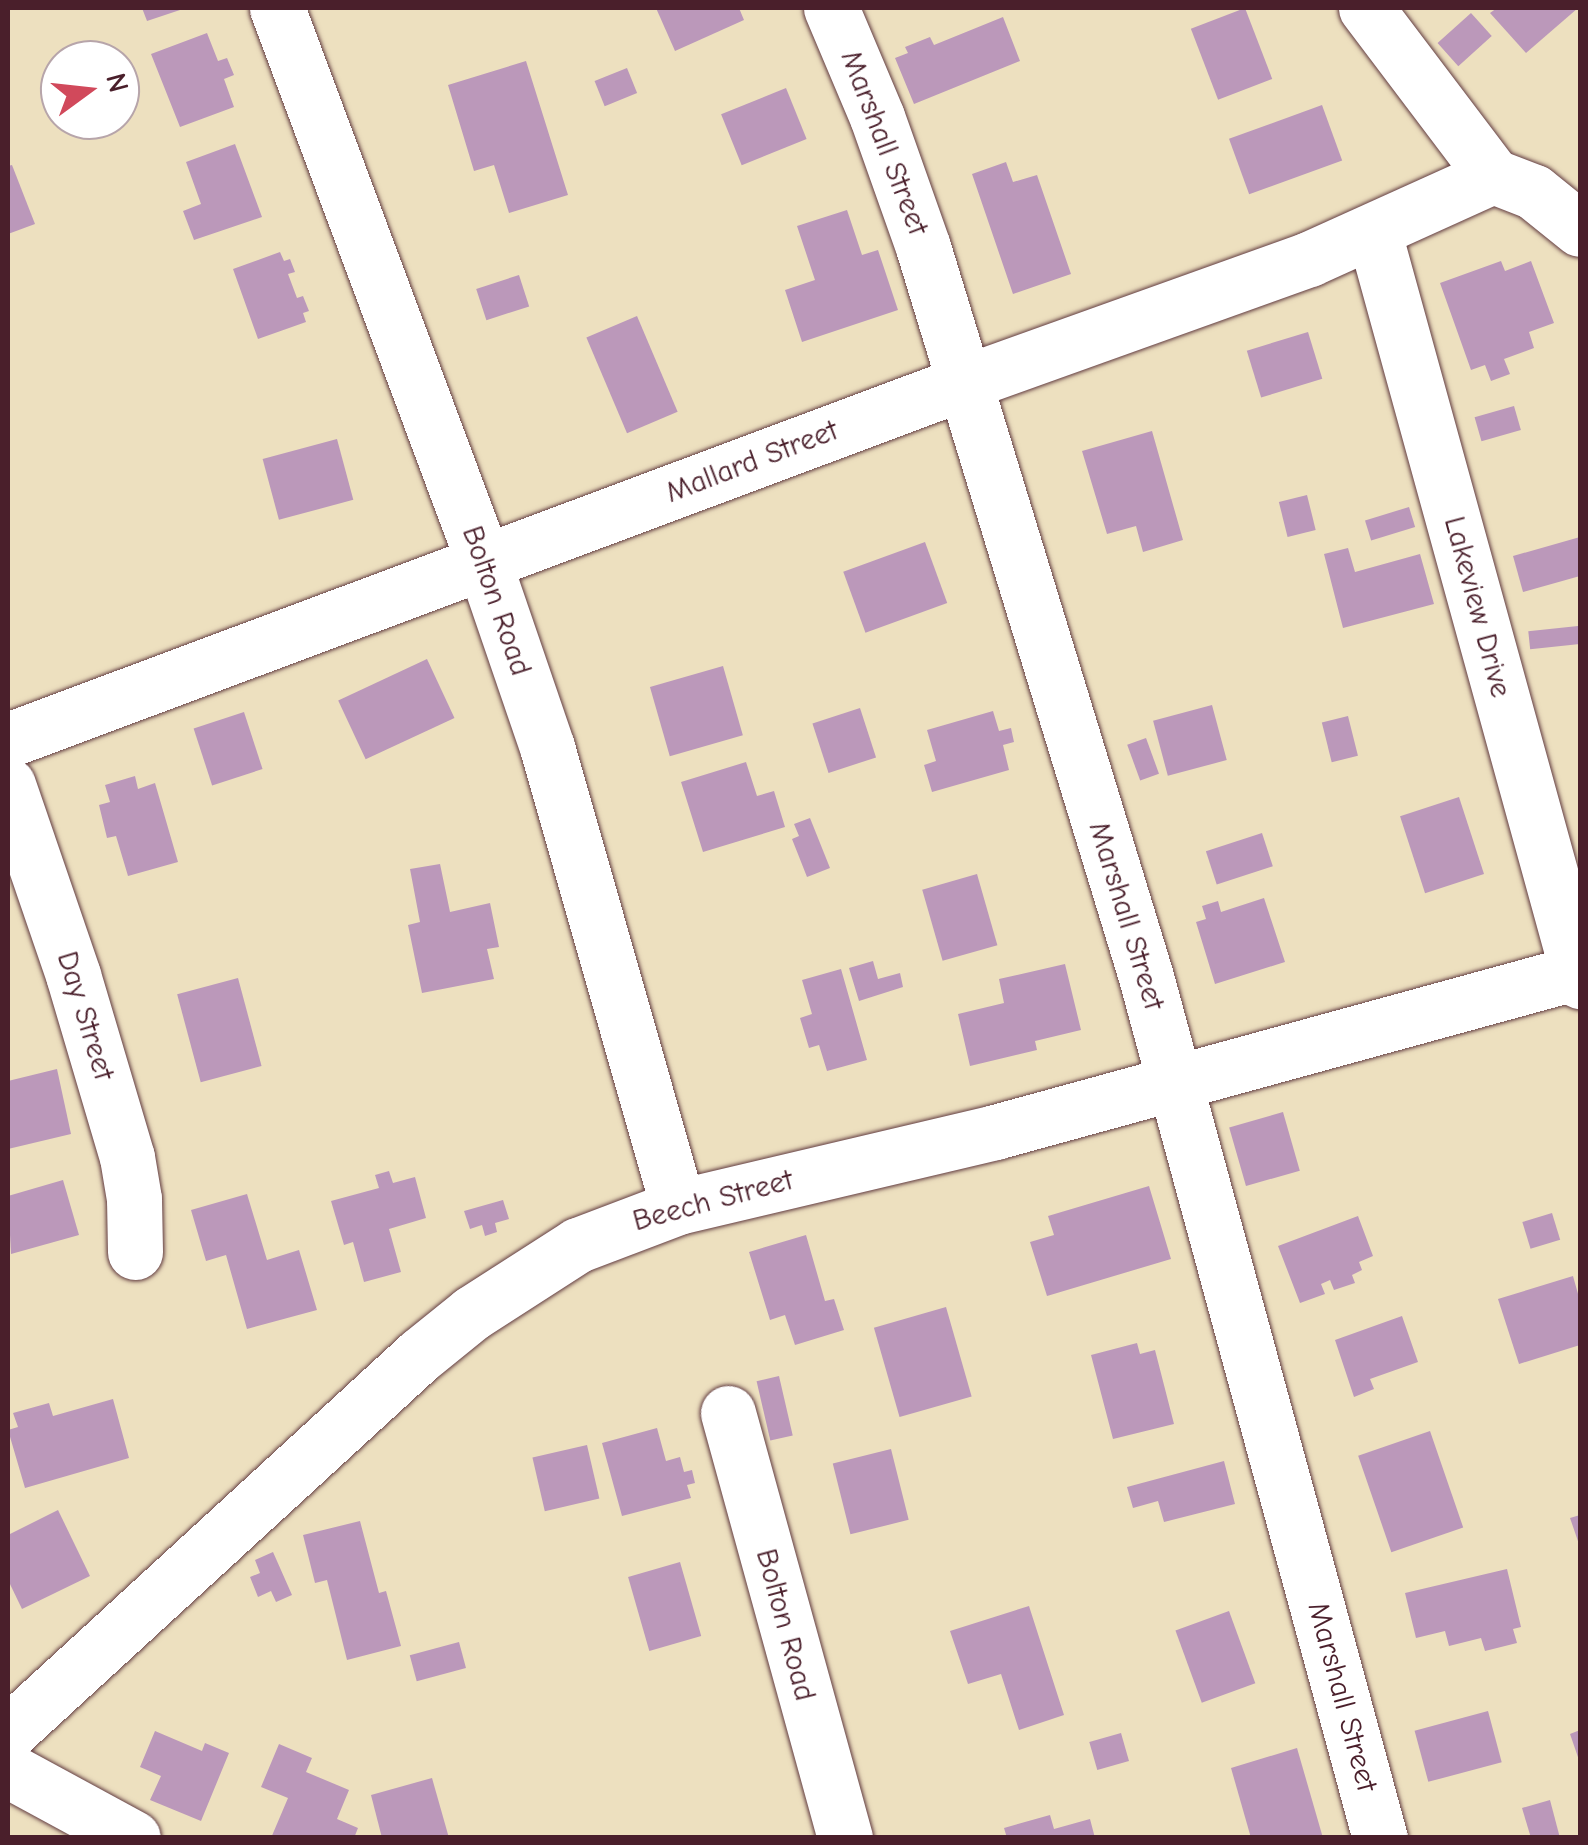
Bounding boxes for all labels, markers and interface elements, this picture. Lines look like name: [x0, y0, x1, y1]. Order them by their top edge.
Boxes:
north arrow: [40, 40, 140, 140]
street label: Marshall Street: [832, 46, 936, 240]
text: N: [99, 70, 135, 96]
street label: Mallard Street: [661, 413, 843, 511]
street label: Lakeview Drive: [1436, 513, 1518, 701]
street label: Bolton Road: [454, 521, 538, 681]
street label: Marshall Street: [1080, 818, 1172, 1014]
street label: Day Street: [48, 947, 122, 1085]
street label: Beech Street: [629, 1162, 797, 1240]
street label: Bolton Road: [747, 1545, 823, 1705]
street label: Marshall Street: [1299, 1598, 1385, 1796]

